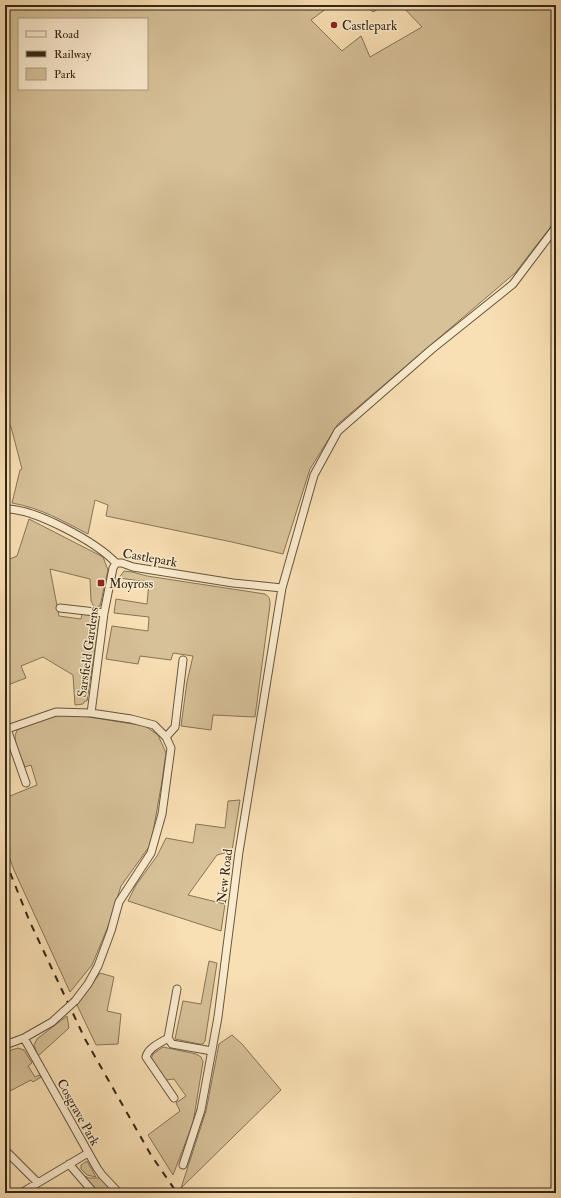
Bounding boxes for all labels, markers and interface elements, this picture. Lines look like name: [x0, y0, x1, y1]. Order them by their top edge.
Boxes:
legend: [18, 18, 148, 90]
place label: Castlepark: [342, 18, 398, 35]
marker: Castlepark: [329, 20, 339, 30]
text: Road: [54, 27, 79, 42]
text: Railway: [54, 47, 92, 62]
text: Park: [54, 67, 76, 82]
street label: Castlepark: [121, 545, 179, 572]
place label: Moyross: [109, 576, 154, 593]
marker: Moyross: [96, 578, 106, 588]
street label: Sarsfield Gardens: [74, 605, 102, 698]
street label: New Road: [214, 847, 236, 904]
street label: Cosgrave Park: [53, 1076, 103, 1149]

